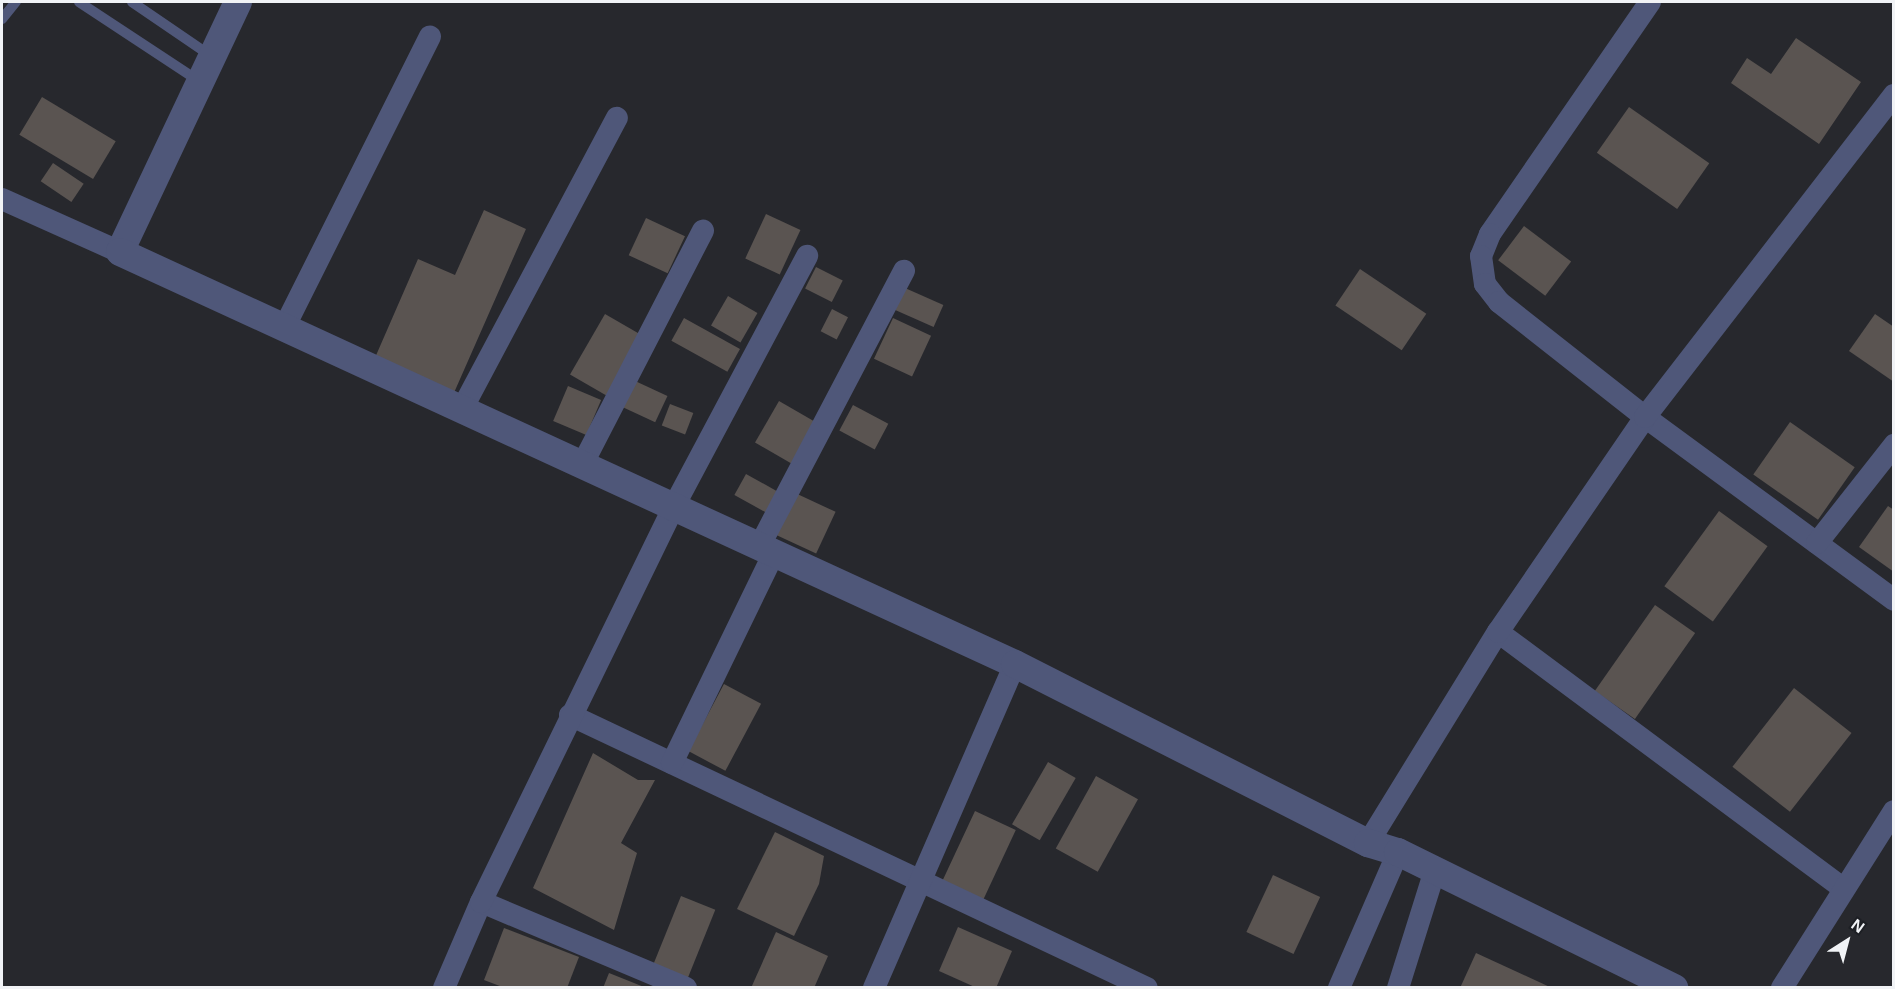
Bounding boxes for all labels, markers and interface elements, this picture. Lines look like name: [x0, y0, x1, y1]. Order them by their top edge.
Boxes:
north arrow: [1817, 911, 1877, 971]
text: N: [1848, 916, 1868, 936]

